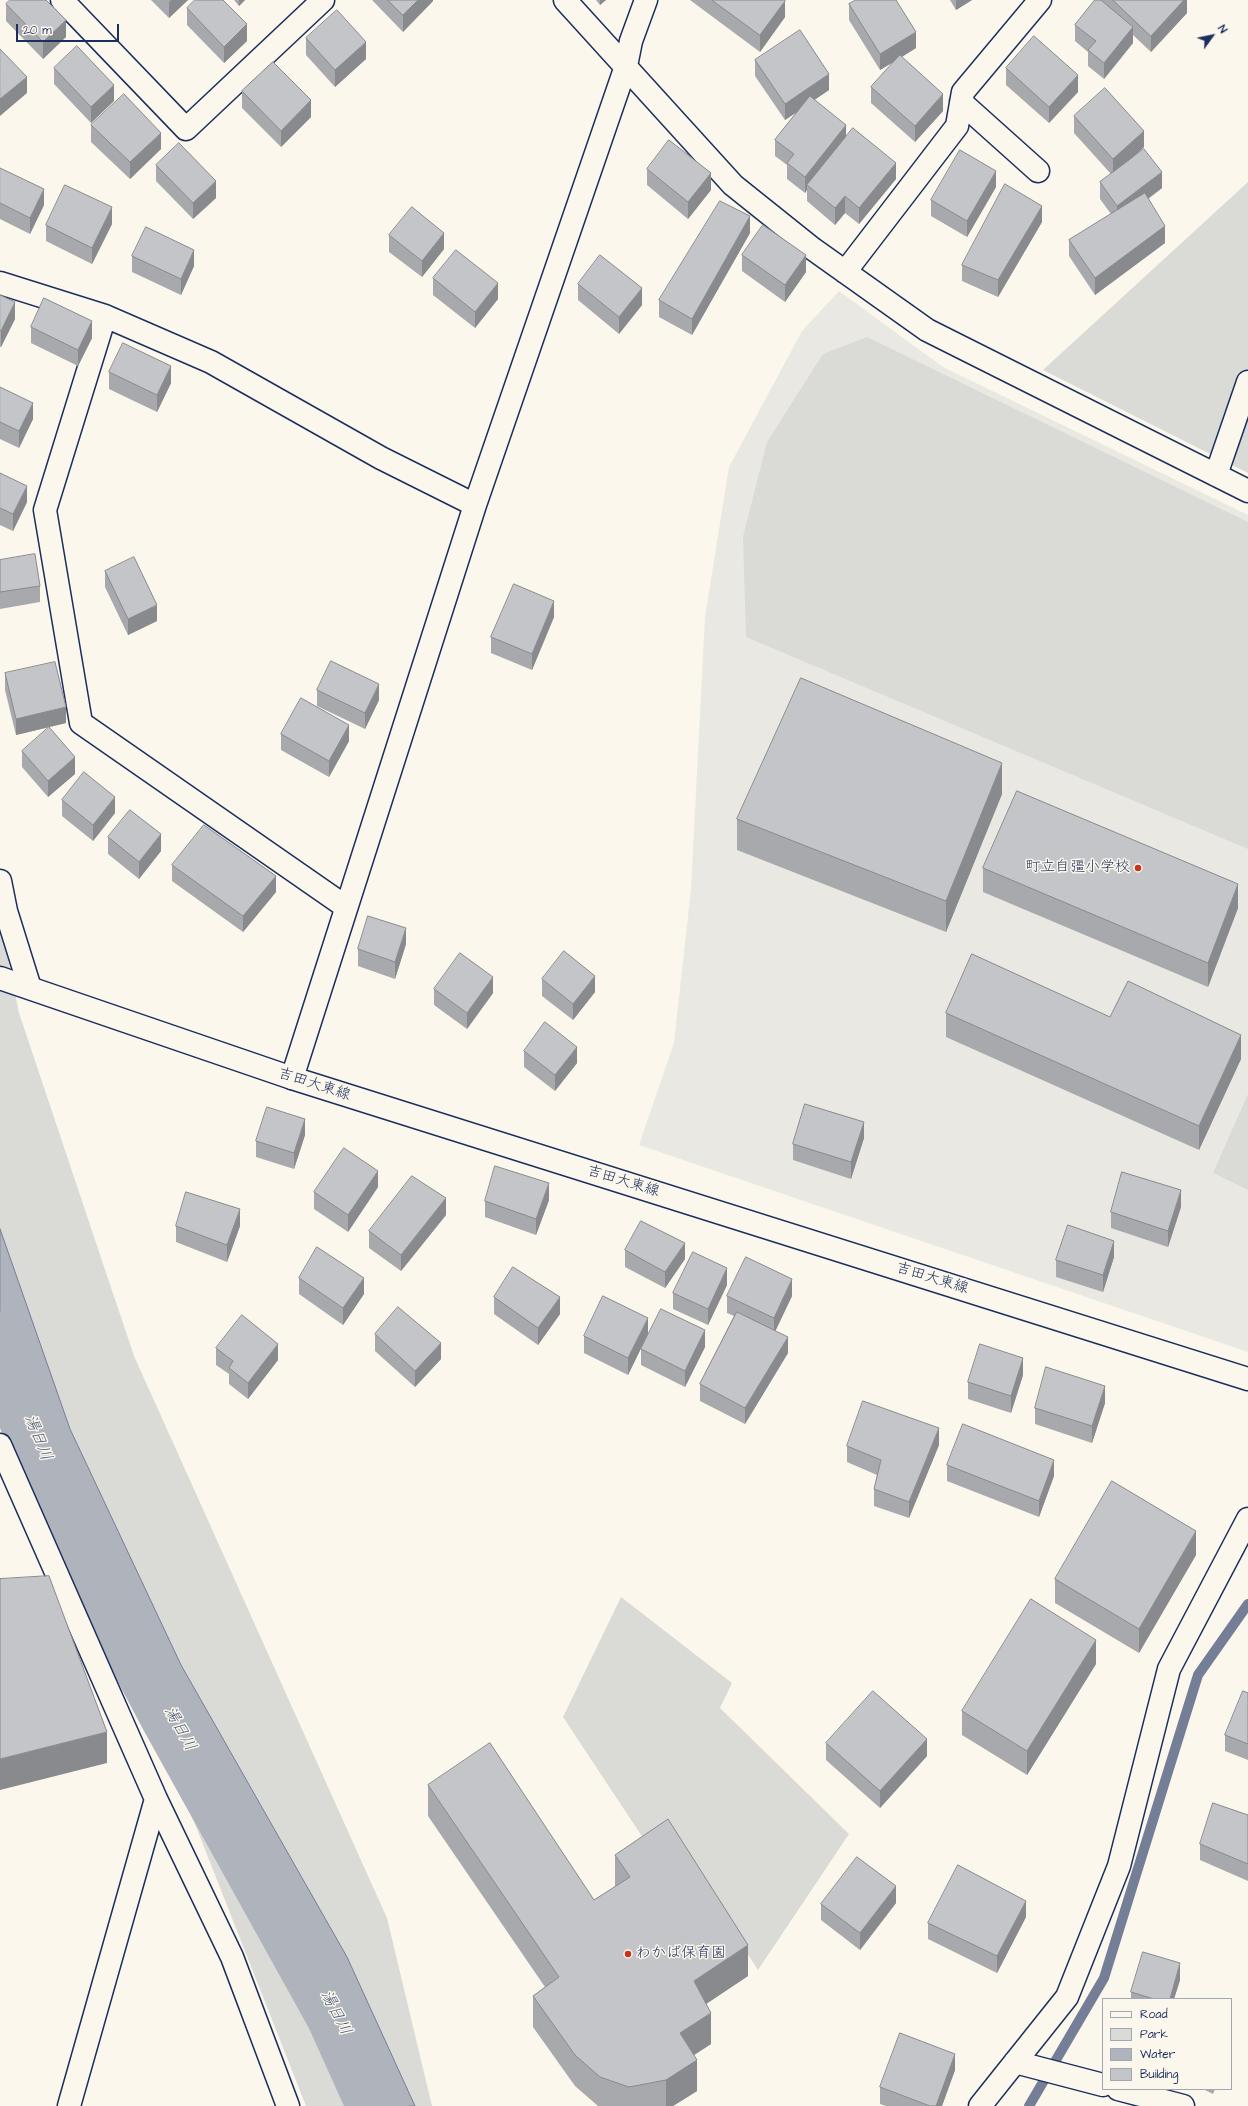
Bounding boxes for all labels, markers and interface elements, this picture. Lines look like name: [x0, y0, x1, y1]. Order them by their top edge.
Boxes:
scale bar: [18, 16, 121, 42]
north arrow: [1192, 16, 1232, 56]
text: 20 m: [23, 22, 52, 39]
text: N: [1214, 22, 1231, 36]
place label: 町立自彊小学校: [1025, 859, 1130, 877]
marker: 町立自彊小学校: [1133, 863, 1143, 873]
street label: 吉田大東線: [276, 1065, 352, 1105]
street label: 吉田大東線: [585, 1162, 661, 1202]
street label: 吉田大東線: [894, 1259, 970, 1299]
water label: 湯日川: [19, 1412, 55, 1464]
water label: 湯日川: [159, 1703, 199, 1755]
place label: わかば保育園: [636, 1945, 726, 1963]
marker: わかば保育園: [623, 1949, 633, 1959]
water label: 湯日川: [316, 1987, 354, 2039]
legend: [1102, 1998, 1232, 2090]
text: Road: [1140, 2006, 1168, 2023]
text: Park: [1140, 2026, 1168, 2043]
text: Water: [1140, 2046, 1175, 2063]
text: Building: [1140, 2066, 1178, 2083]

